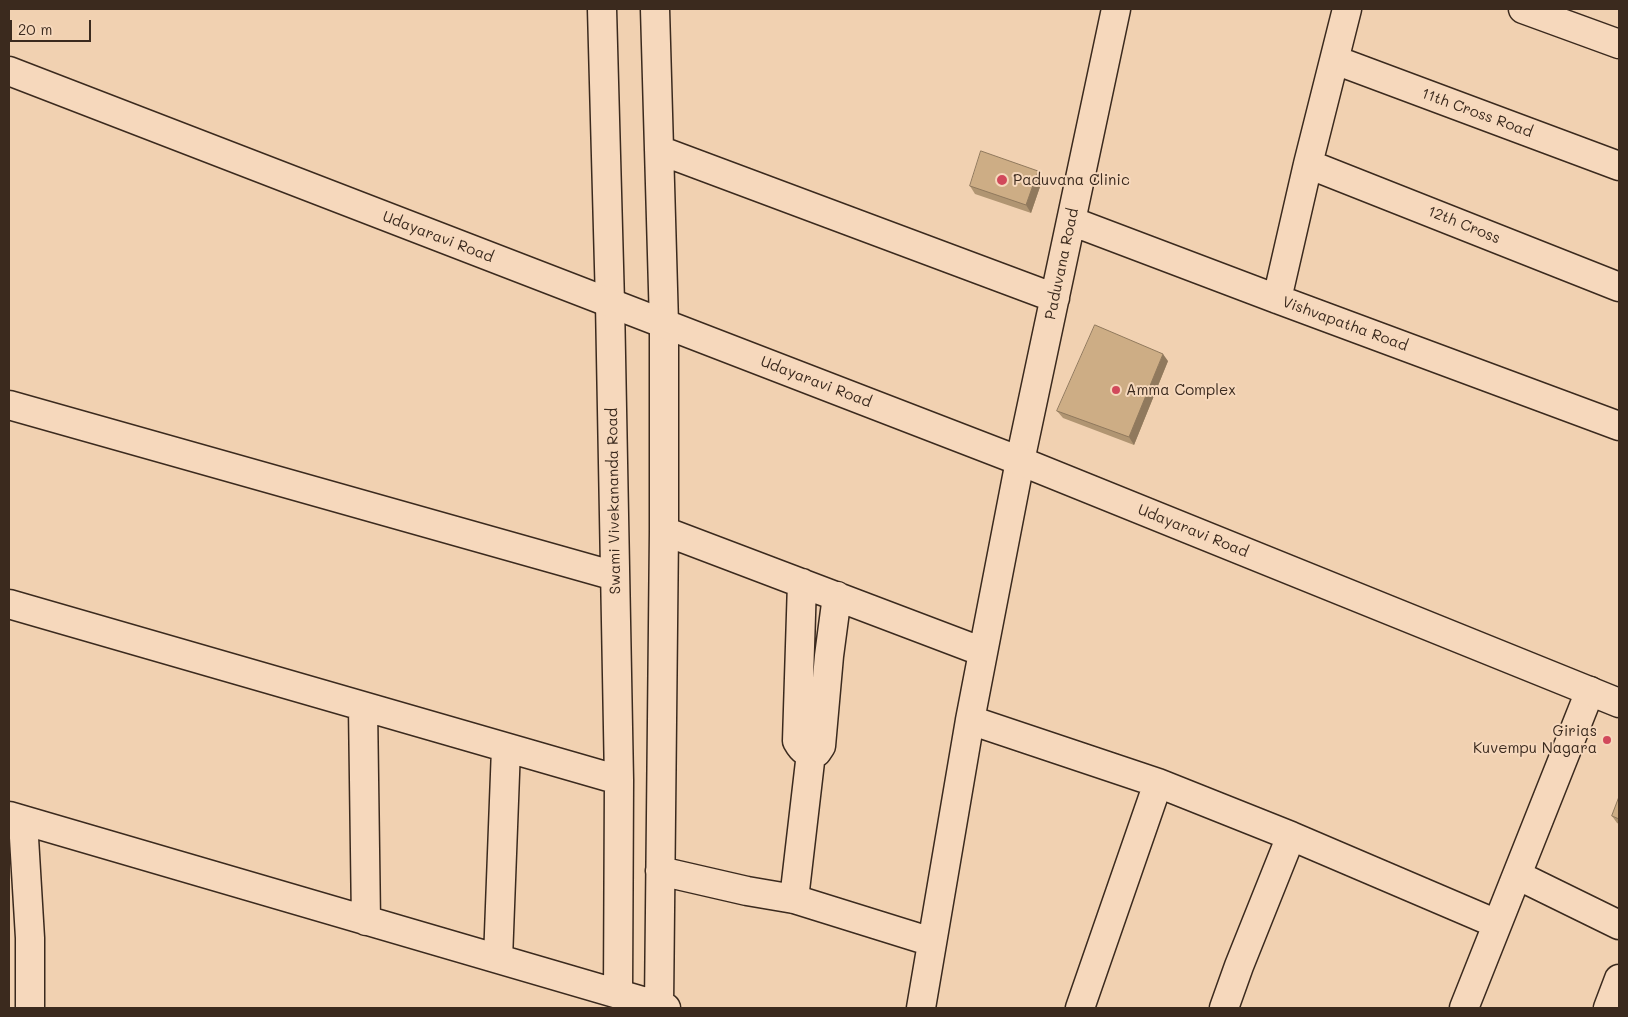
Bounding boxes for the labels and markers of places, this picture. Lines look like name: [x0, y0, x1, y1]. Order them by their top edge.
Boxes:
place label: Paduvana Clinic: [1013, 171, 1130, 189]
marker: Paduvana Clinic: [995, 173, 1009, 187]
place label: Amma Complex: [1126, 381, 1236, 399]
marker: Amma Complex: [1110, 384, 1122, 396]
place label: Girias Kuvempu Nagara: [1473, 722, 1597, 757]
marker: Girias Kuvempu Nagara: [1601, 734, 1613, 746]

